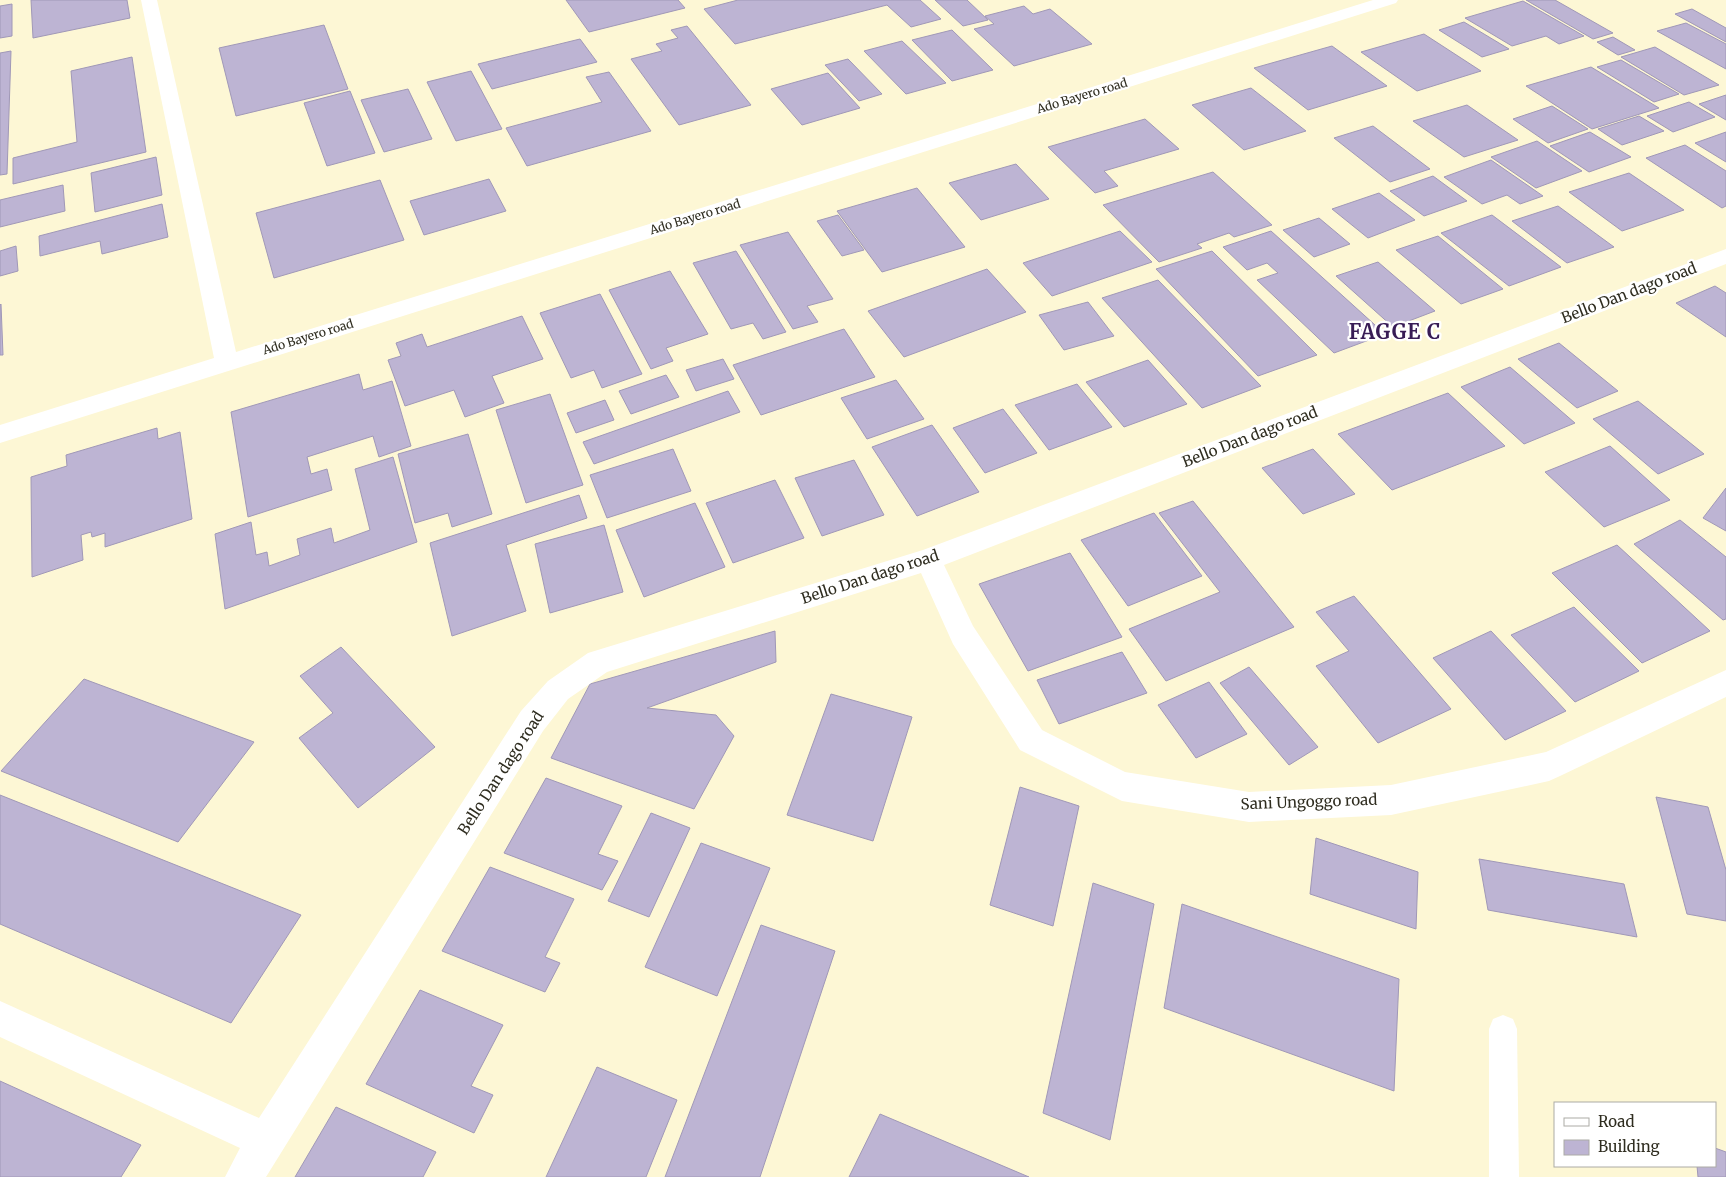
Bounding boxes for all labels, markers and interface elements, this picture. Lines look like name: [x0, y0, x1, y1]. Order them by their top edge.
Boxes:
street label: Ado Bayero road: [1034, 75, 1129, 117]
street label: Ado Bayero road: [647, 196, 742, 238]
street label: Bello Dan dago road: [1558, 258, 1699, 327]
street label: Ado Bayero road: [260, 316, 355, 358]
district label: FAGGE C: [1349, 319, 1441, 344]
street label: Bello Dan dago road: [1179, 402, 1320, 471]
street label: Bello Dan dago road: [799, 545, 941, 608]
street label: Bello Dan dago road: [454, 707, 548, 838]
street label: Sani Ungoggo road: [1240, 790, 1378, 813]
legend: [1554, 1102, 1716, 1167]
text: Road: [1598, 1112, 1634, 1131]
text: Building: [1598, 1137, 1660, 1156]

